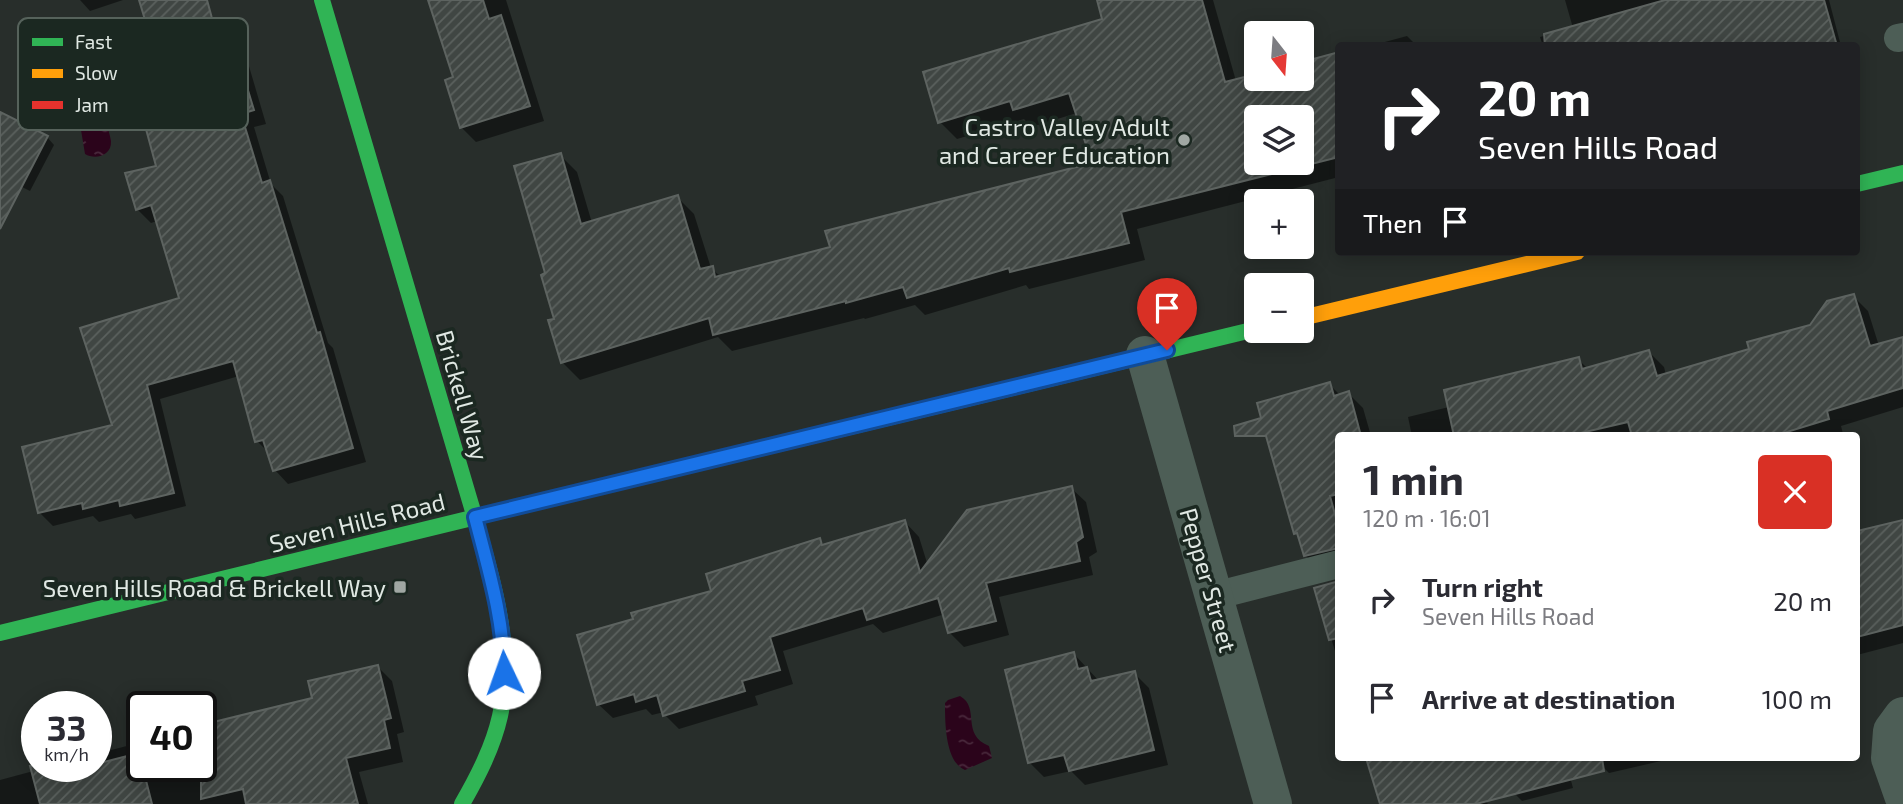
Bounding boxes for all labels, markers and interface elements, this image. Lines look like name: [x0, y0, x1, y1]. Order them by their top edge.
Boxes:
legend: [18, 18, 248, 130]
north arrow: [1244, 21, 1314, 91]
map controls: [1244, 21, 1314, 343]
text: Fast: [75, 30, 112, 53]
text: Slow: [75, 61, 118, 84]
text: 20 m: [1478, 67, 1591, 126]
icon: right: [1363, 70, 1454, 161]
text: Jam: [75, 93, 109, 116]
button: layers: [1244, 105, 1314, 175]
place label: Castro Valley Adult and Career Education: [939, 112, 1170, 169]
text: Seven Hills Road: [1478, 127, 1718, 165]
marker: Castro Valley Adult and Career Education: [1176, 132, 1192, 148]
button: +: [1244, 189, 1314, 259]
icon: arrive: [1436, 203, 1474, 241]
text: Then: [1363, 207, 1422, 238]
button: −: [1244, 273, 1314, 343]
pin: [1137, 278, 1197, 350]
icon: arrive: [1148, 289, 1186, 327]
street label: Brickell Way: [431, 327, 495, 464]
text: 1 min: [1363, 453, 1464, 503]
button: close: [1758, 455, 1832, 529]
street label: Seven Hills Road: [266, 486, 448, 558]
street label: Pepper Street: [1175, 504, 1243, 656]
text: 120 m · 16:01: [1363, 504, 1491, 532]
text: Turn right: [1422, 571, 1543, 602]
place label: Seven Hills Road & Brickell Way: [43, 573, 386, 602]
marker: Seven Hills Road & Brickell Way: [392, 579, 408, 595]
icon: right: [1363, 581, 1401, 619]
text: 20 m: [1773, 585, 1832, 616]
text: Seven Hills Road: [1422, 602, 1595, 630]
position arrow: [467, 636, 541, 710]
icon: arrive: [1363, 679, 1401, 717]
text: Arrive at destination: [1422, 683, 1675, 714]
text: 100 m: [1762, 683, 1832, 714]
speed limit sign: 40: [126, 691, 217, 782]
text: 33: [47, 706, 86, 748]
text: km/h: [44, 743, 89, 765]

